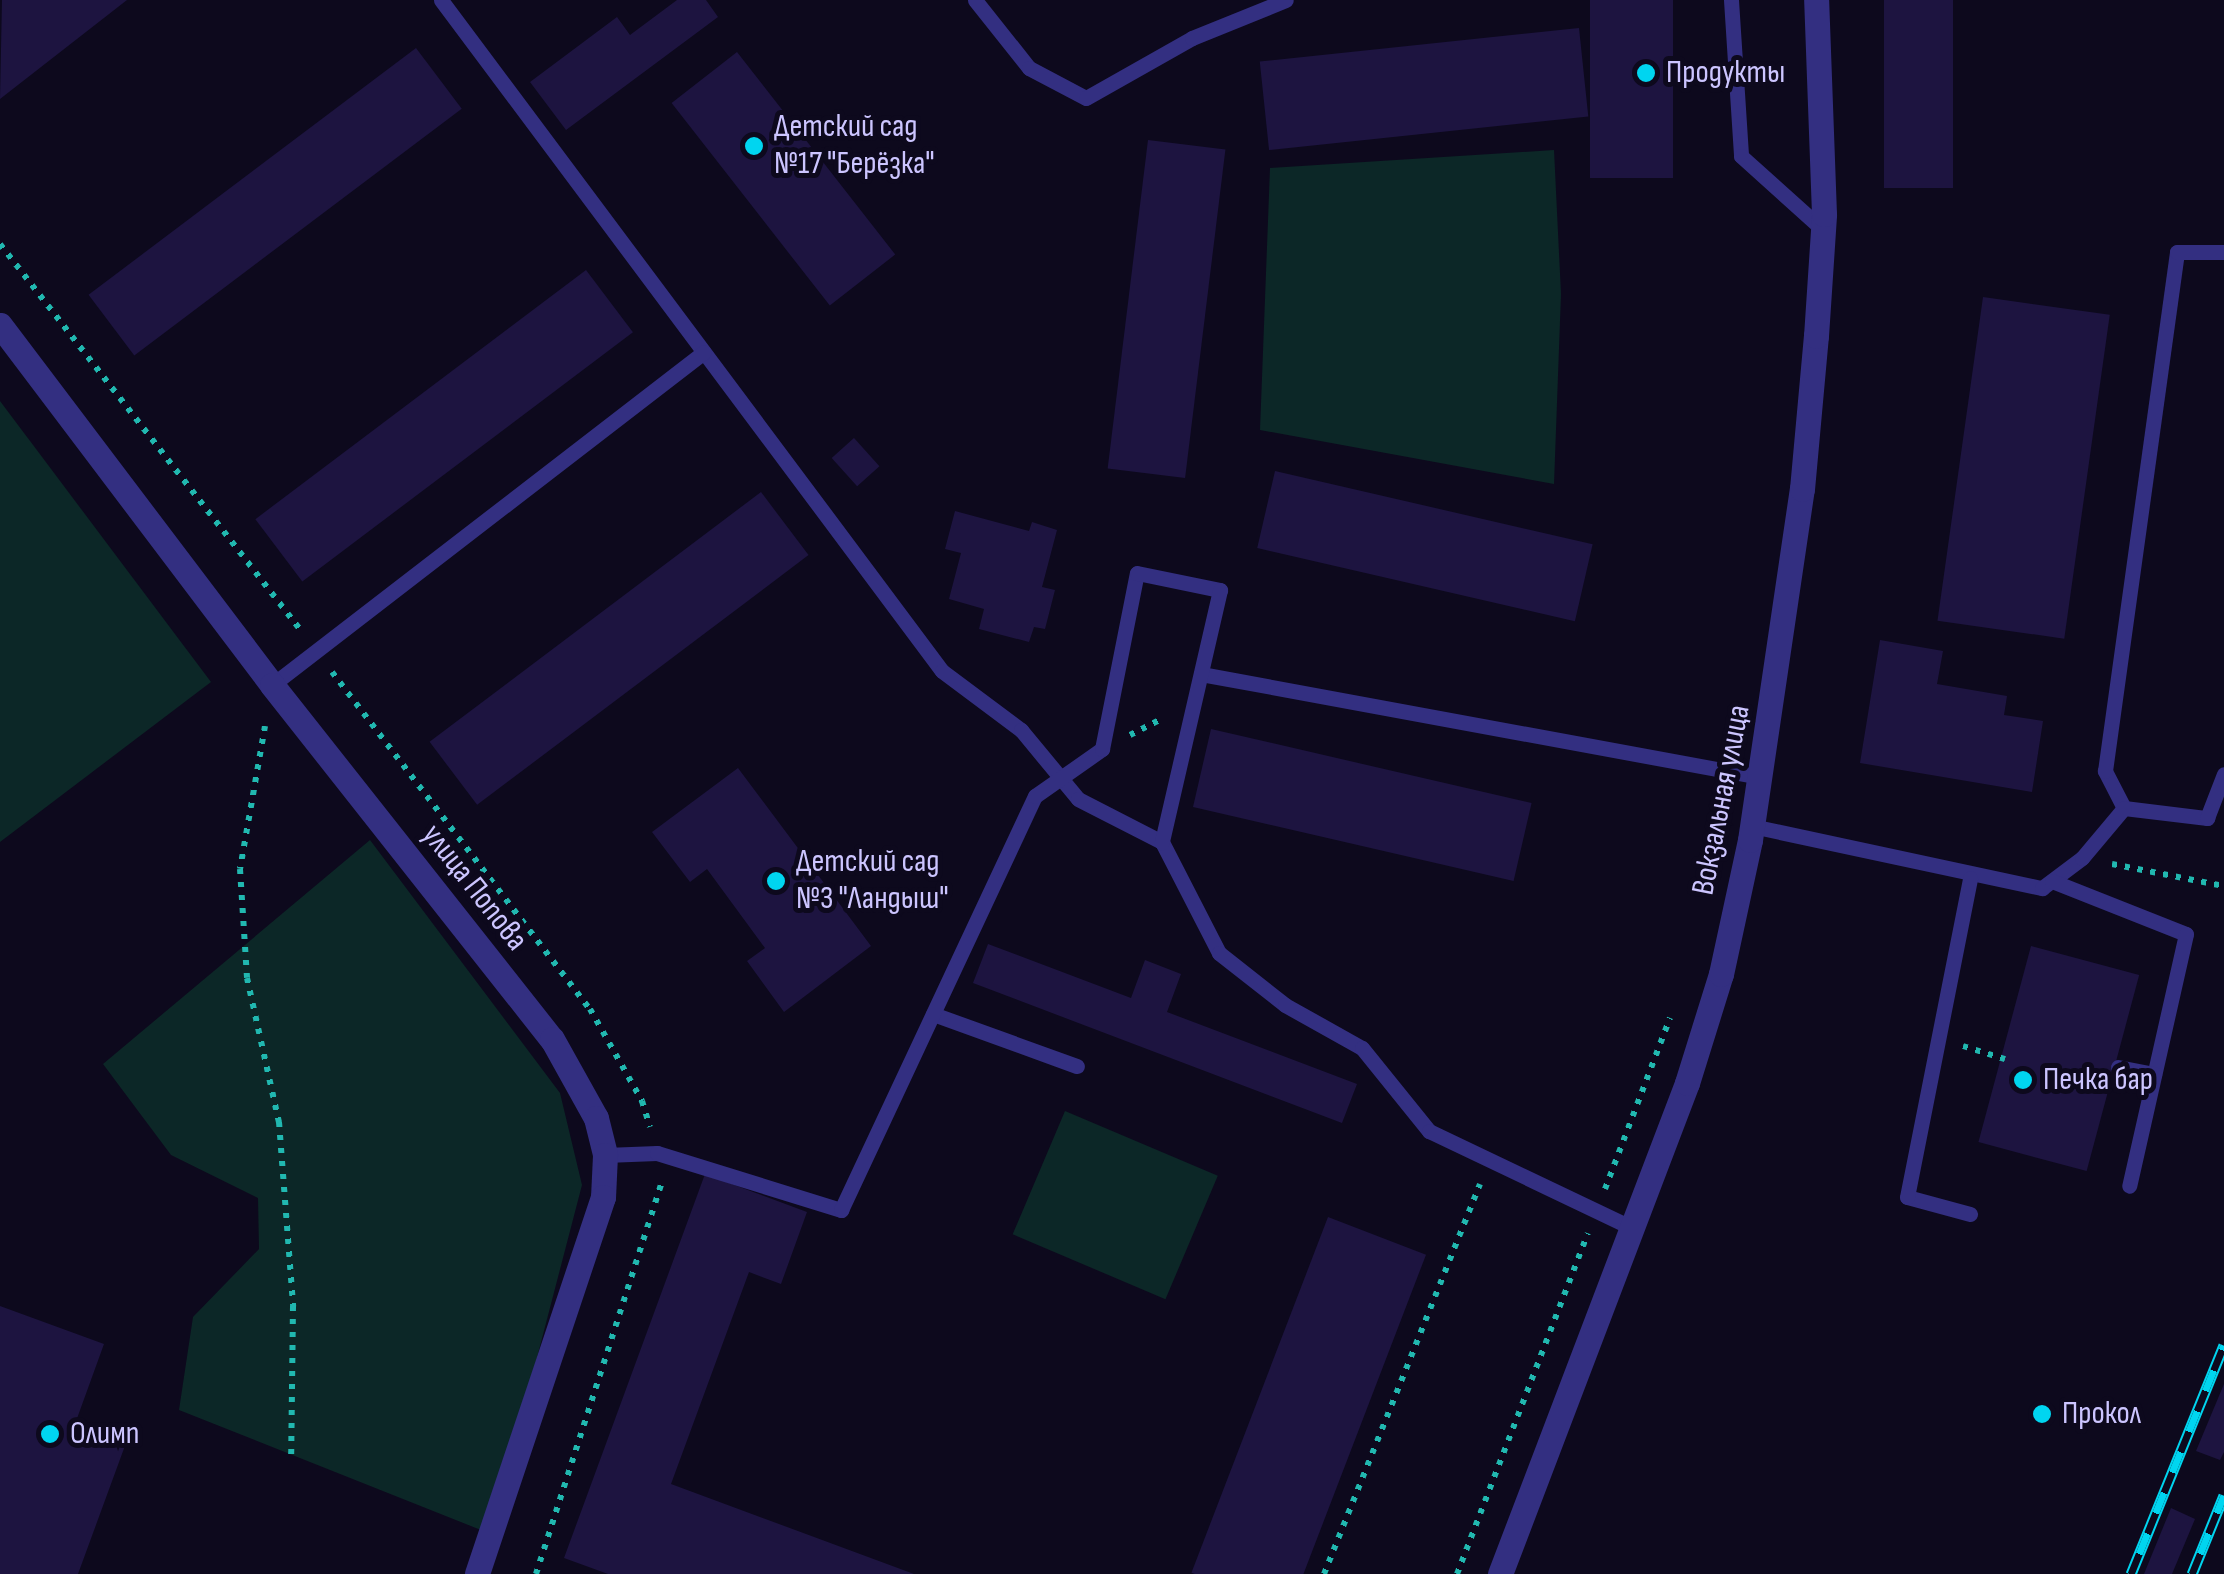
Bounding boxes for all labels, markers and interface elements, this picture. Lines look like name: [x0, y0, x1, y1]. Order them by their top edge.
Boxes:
place label: Продукты: [1666, 54, 1785, 92]
marker: Продукты: [1635, 62, 1657, 84]
place label: Детский сад №17 "Берёзка": [774, 109, 935, 184]
marker: Детский сад №17 "Берёзка": [743, 135, 765, 157]
street label: Вокзальная улица: [1685, 702, 1759, 898]
street label: улица Попова: [413, 817, 535, 959]
place label: Детский сад №3 "Ландыш": [796, 844, 949, 919]
marker: Детский сад №3 "Ландыш": [765, 870, 787, 892]
place label: Печка бар: [2043, 1061, 2153, 1099]
marker: Печка бар: [2012, 1069, 2034, 1091]
place label: Прокол: [2062, 1395, 2141, 1433]
marker: Прокол: [2031, 1403, 2053, 1425]
place label: Олимп: [70, 1415, 140, 1453]
marker: Олимп: [39, 1423, 61, 1445]

